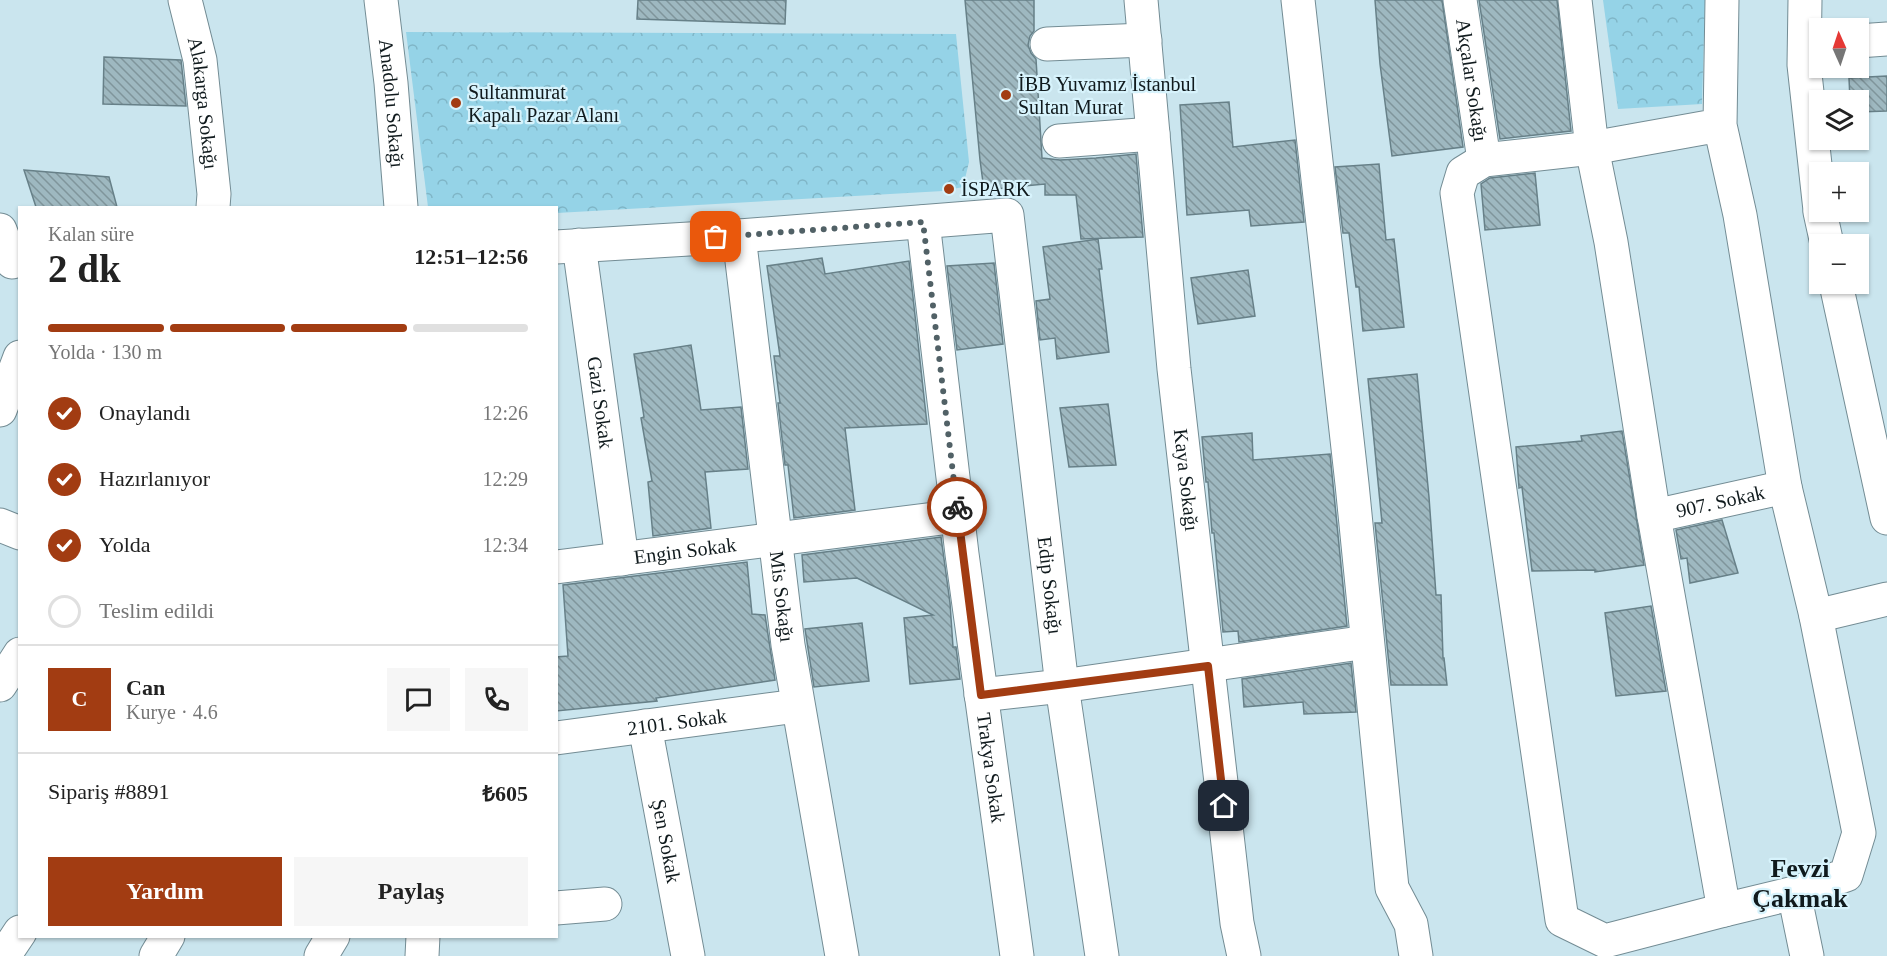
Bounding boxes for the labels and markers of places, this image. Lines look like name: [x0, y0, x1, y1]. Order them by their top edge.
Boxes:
place label: İBB Yuvamız İstanbul Sultan Murat: [1018, 73, 1197, 118]
place label: Sultanmurat Kapalı Pazar Alanı: [468, 81, 619, 127]
marker: İBB Yuvamız İstanbul Sultan Murat: [999, 88, 1013, 102]
marker: Sultanmurat Kapalı Pazar Alanı: [449, 96, 463, 110]
place label: İSPARK: [961, 178, 1031, 200]
marker: İSPARK: [942, 182, 956, 196]
pin: [690, 211, 741, 262]
pin: [1198, 780, 1249, 831]

